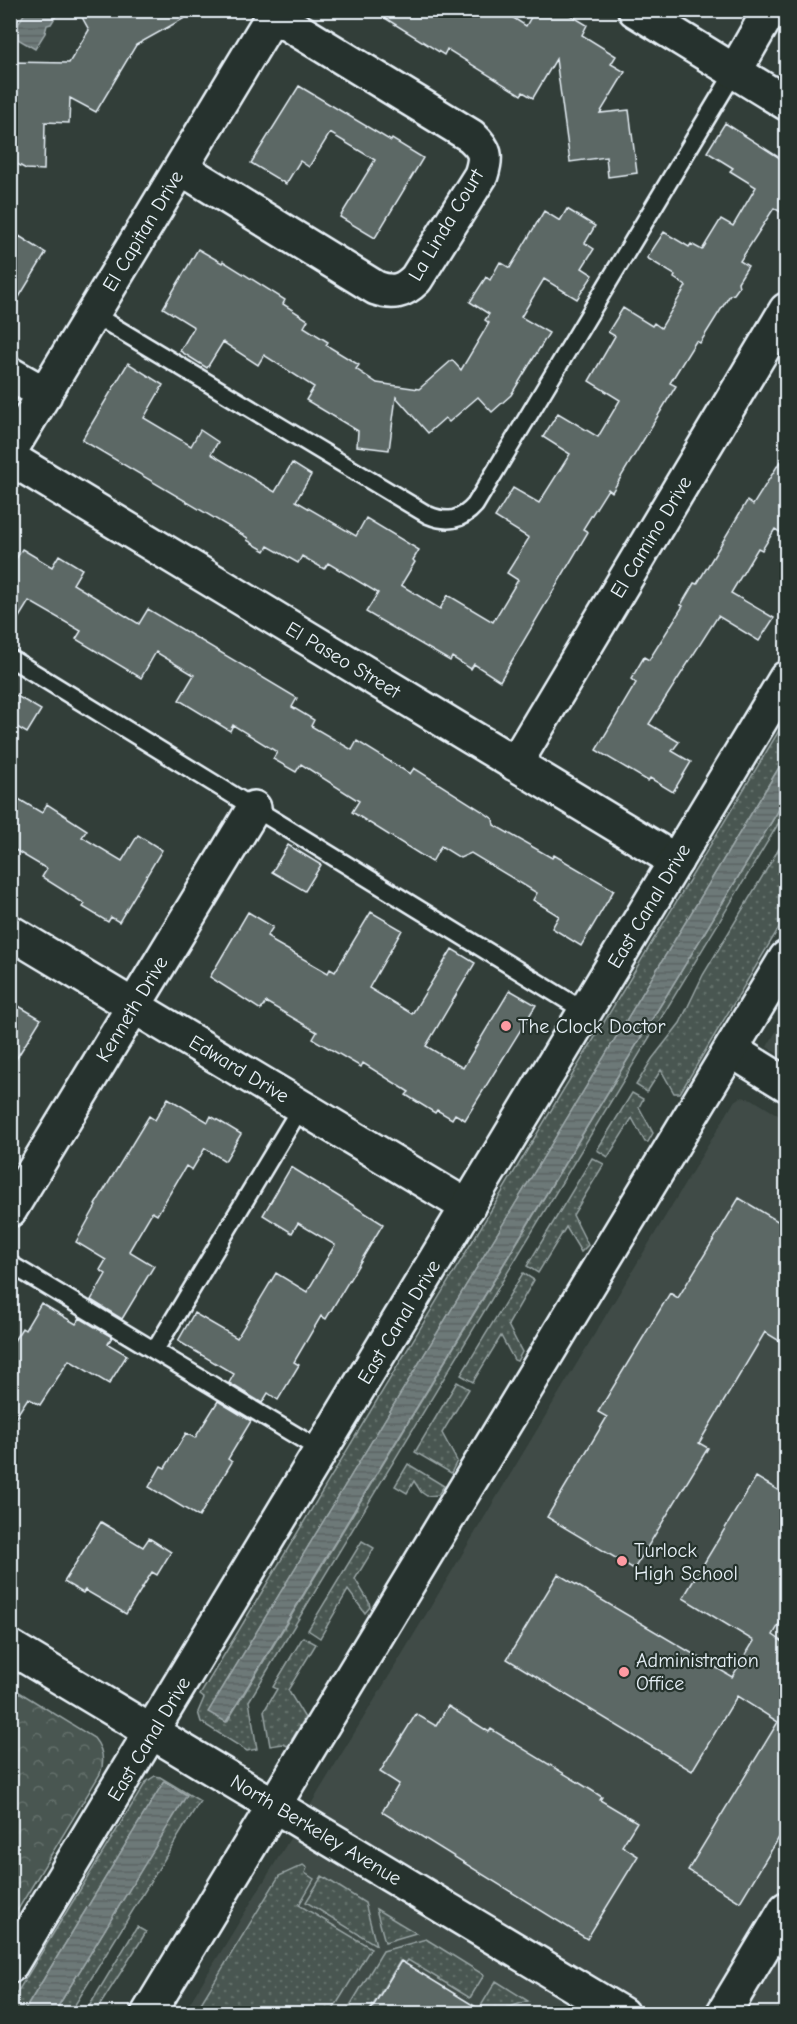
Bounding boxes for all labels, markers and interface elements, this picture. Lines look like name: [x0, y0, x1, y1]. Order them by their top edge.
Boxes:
street label: La Linda Court: [404, 164, 489, 285]
street label: El Capitan Drive: [98, 166, 188, 296]
street label: El Camino Drive: [606, 472, 696, 602]
street label: El Paseo Street: [282, 617, 405, 704]
street label: East Canal Drive: [603, 840, 695, 972]
street label: Kenneth Drive: [91, 952, 173, 1066]
place label: The Clock Doctor: [518, 1015, 666, 1038]
marker: The Clock Doctor: [499, 1019, 513, 1033]
street label: Edward Drive: [185, 1030, 293, 1108]
street label: East Canal Drive: [353, 1256, 445, 1388]
place label: Turlock High School: [634, 1539, 738, 1585]
marker: Turlock High School: [615, 1554, 629, 1568]
place label: Administration Office: [636, 1649, 759, 1695]
marker: Administration Office: [617, 1665, 631, 1679]
street label: East Canal Drive: [103, 1673, 195, 1805]
street label: North Berkeley Avenue: [226, 1770, 406, 1890]

